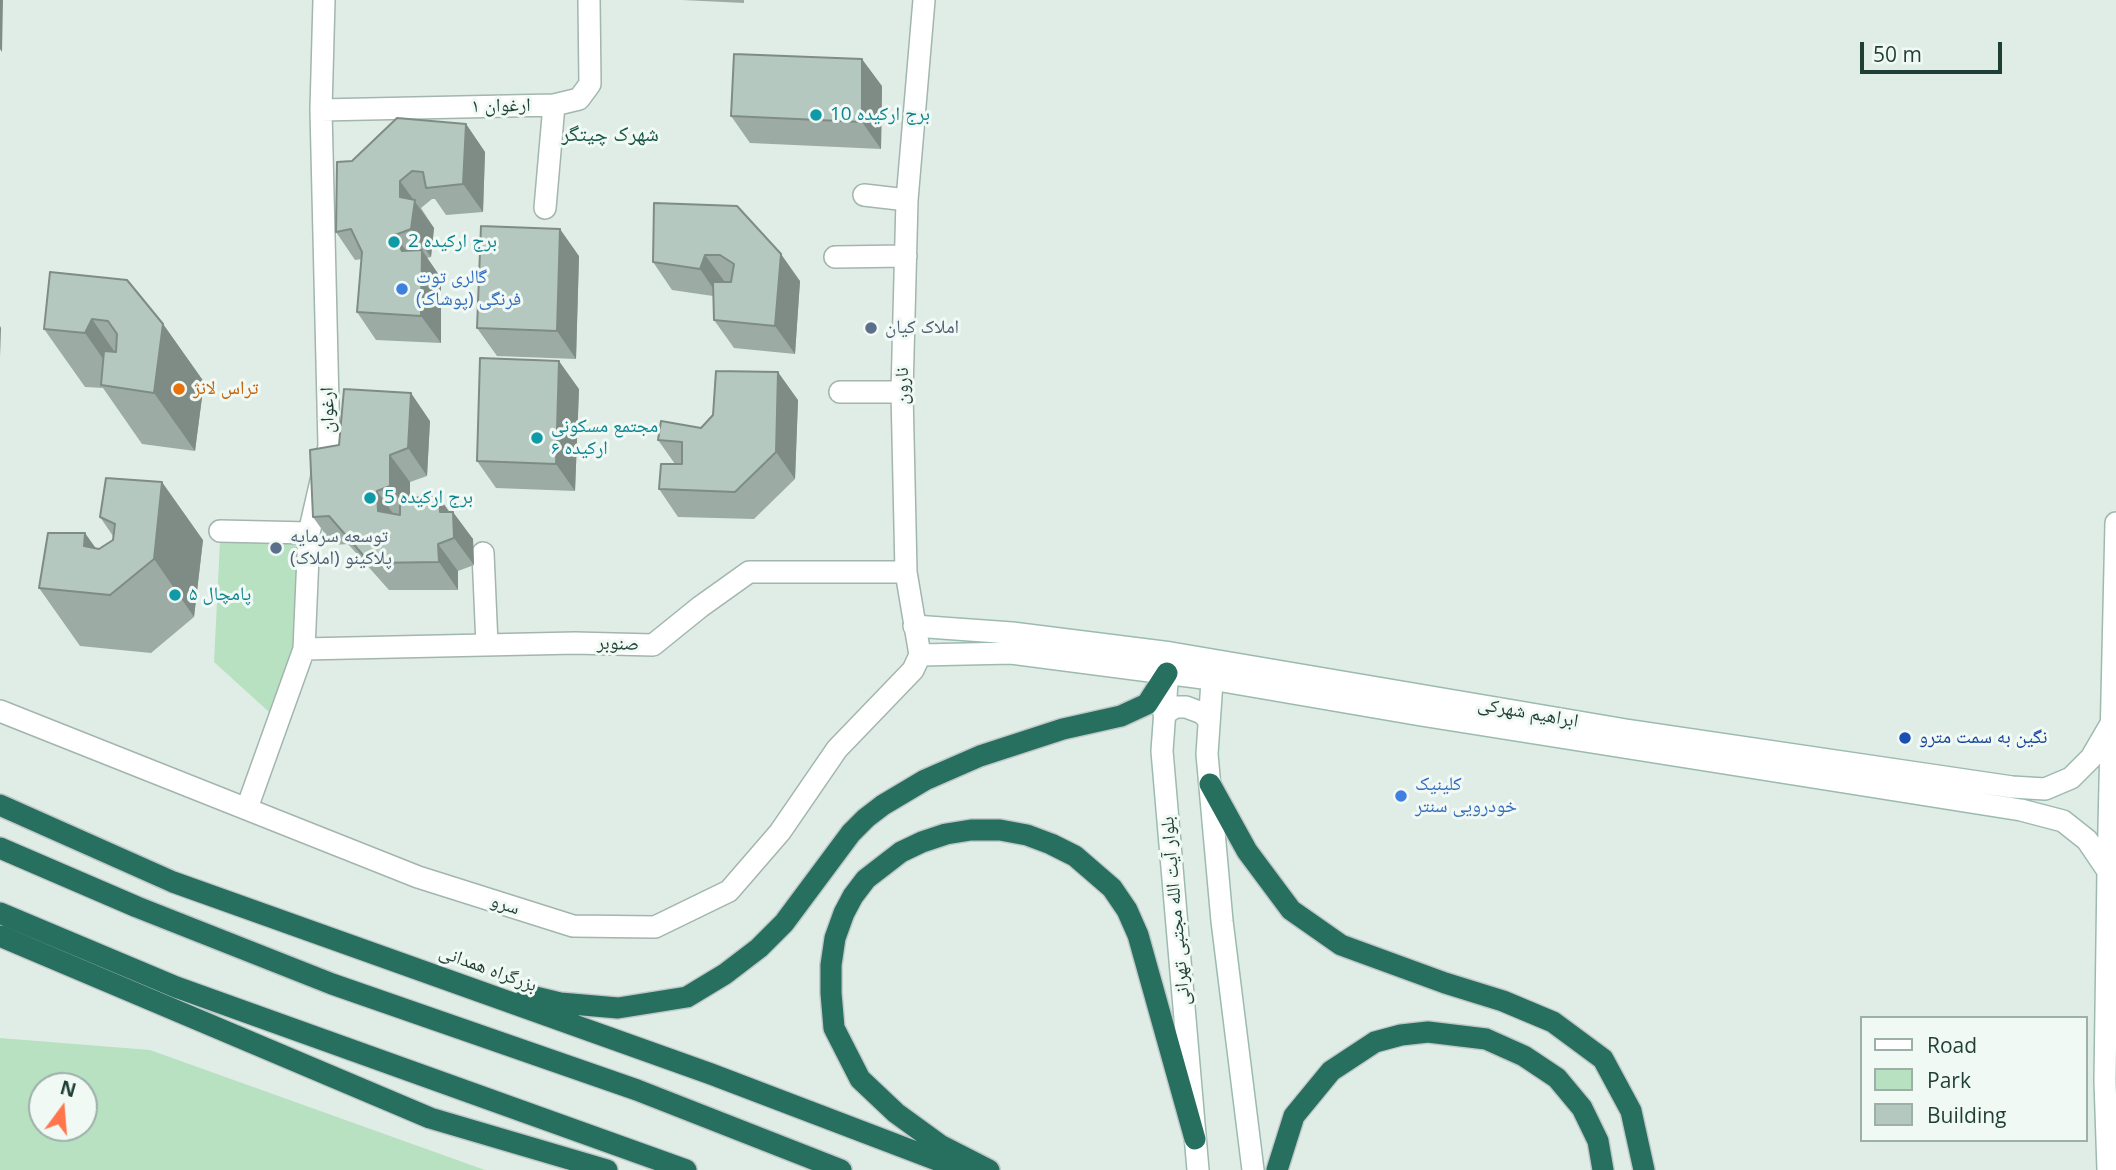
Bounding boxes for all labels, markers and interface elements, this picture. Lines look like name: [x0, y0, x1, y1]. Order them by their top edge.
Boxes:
scale bar: [1864, 28, 2006, 72]
text: 50 m: [1873, 40, 1922, 68]
street label: ارغوان ۱: [471, 94, 531, 118]
place label: برج ارکیده 10: [830, 104, 930, 126]
marker: برج ارکیده 10: [808, 107, 824, 123]
district label: شهرک چیتگر: [561, 122, 659, 148]
place label: برج ارکیده 2: [408, 231, 497, 253]
marker: برج ارکیده 2: [386, 234, 402, 250]
place label: گالری توت فرنگی (پوشاک): [416, 267, 521, 311]
marker: گالری توت فرنگی (پوشاک): [394, 281, 410, 297]
place label: املاک کیان: [885, 317, 959, 339]
marker: املاک کیان: [863, 320, 879, 336]
street label: نارون: [892, 367, 914, 405]
place label: تراس لانژ: [193, 378, 259, 400]
marker: تراس لانژ: [171, 381, 187, 397]
street label: ارغوان: [316, 387, 340, 433]
place label: مجتمع مسکونی ارکیده ۶: [551, 416, 658, 460]
marker: مجتمع مسکونی ارکیده ۶: [529, 430, 545, 446]
place label: برج ارکیده 5: [384, 487, 473, 509]
marker: برج ارکیده 5: [362, 490, 378, 506]
place label: توسعه سرمایه پلاکینو (املاک): [290, 526, 392, 570]
marker: توسعه سرمایه پلاکینو (املاک): [268, 540, 284, 556]
place label: پامچال ۵: [189, 584, 251, 606]
marker: پامچال ۵: [167, 587, 183, 603]
street label: صنوبر: [596, 632, 640, 656]
street label: ابراهیم شهرکی: [1476, 693, 1580, 733]
place label: نگین به سمت مترو: [1919, 727, 2047, 749]
marker: نگین به سمت مترو: [1897, 730, 1913, 746]
place label: کلینیک خودرویی سنتر: [1415, 774, 1517, 818]
marker: کلینیک خودرویی سنتر: [1393, 788, 1409, 804]
street label: بلوار آیت الله مجتبی تهرانی: [1156, 816, 1196, 1006]
street label: سرو: [488, 890, 522, 920]
street label: بزرگراه همدانی: [436, 941, 540, 997]
legend: [1860, 1016, 2088, 1142]
text: Road: [1927, 1031, 1977, 1059]
text: Park: [1927, 1066, 1971, 1094]
north arrow: [28, 1072, 98, 1142]
text: N: [57, 1074, 79, 1103]
text: Building: [1927, 1101, 2006, 1129]

